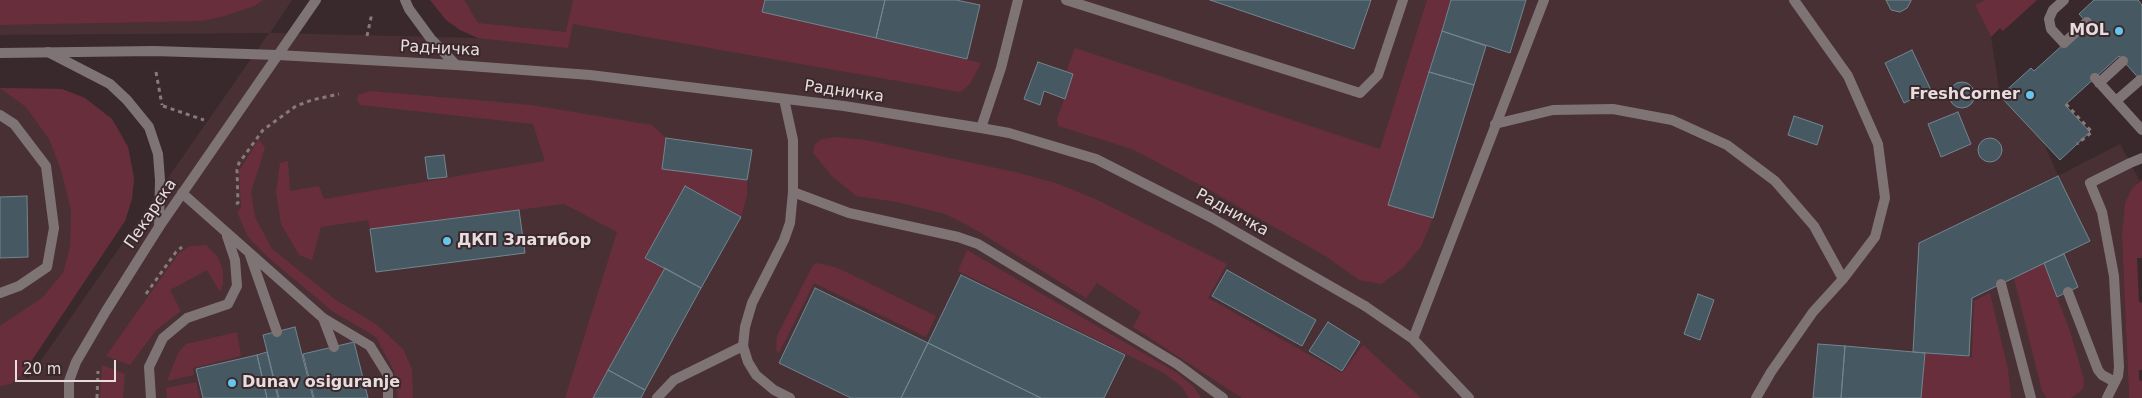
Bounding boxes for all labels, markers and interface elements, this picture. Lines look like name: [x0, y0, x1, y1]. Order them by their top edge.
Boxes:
place label: MOL: [2069, 21, 2109, 41]
marker: MOL: [2113, 25, 2125, 37]
street label: Радничка: [399, 37, 481, 61]
street label: Радничка: [803, 77, 885, 107]
place label: FreshCorner: [1910, 85, 2020, 105]
marker: FreshCorner: [2024, 89, 2036, 101]
street label: Пекарска: [121, 176, 181, 252]
street label: Радничка: [1192, 185, 1272, 241]
place label: ДКП Златибор: [457, 231, 591, 251]
marker: ДКП Златибор: [441, 235, 453, 247]
scale bar: [18, 350, 119, 382]
text: 20 m: [23, 360, 61, 378]
place label: Dunav osiguranje: [242, 373, 400, 393]
marker: Dunav osiguranje: [226, 377, 238, 389]

